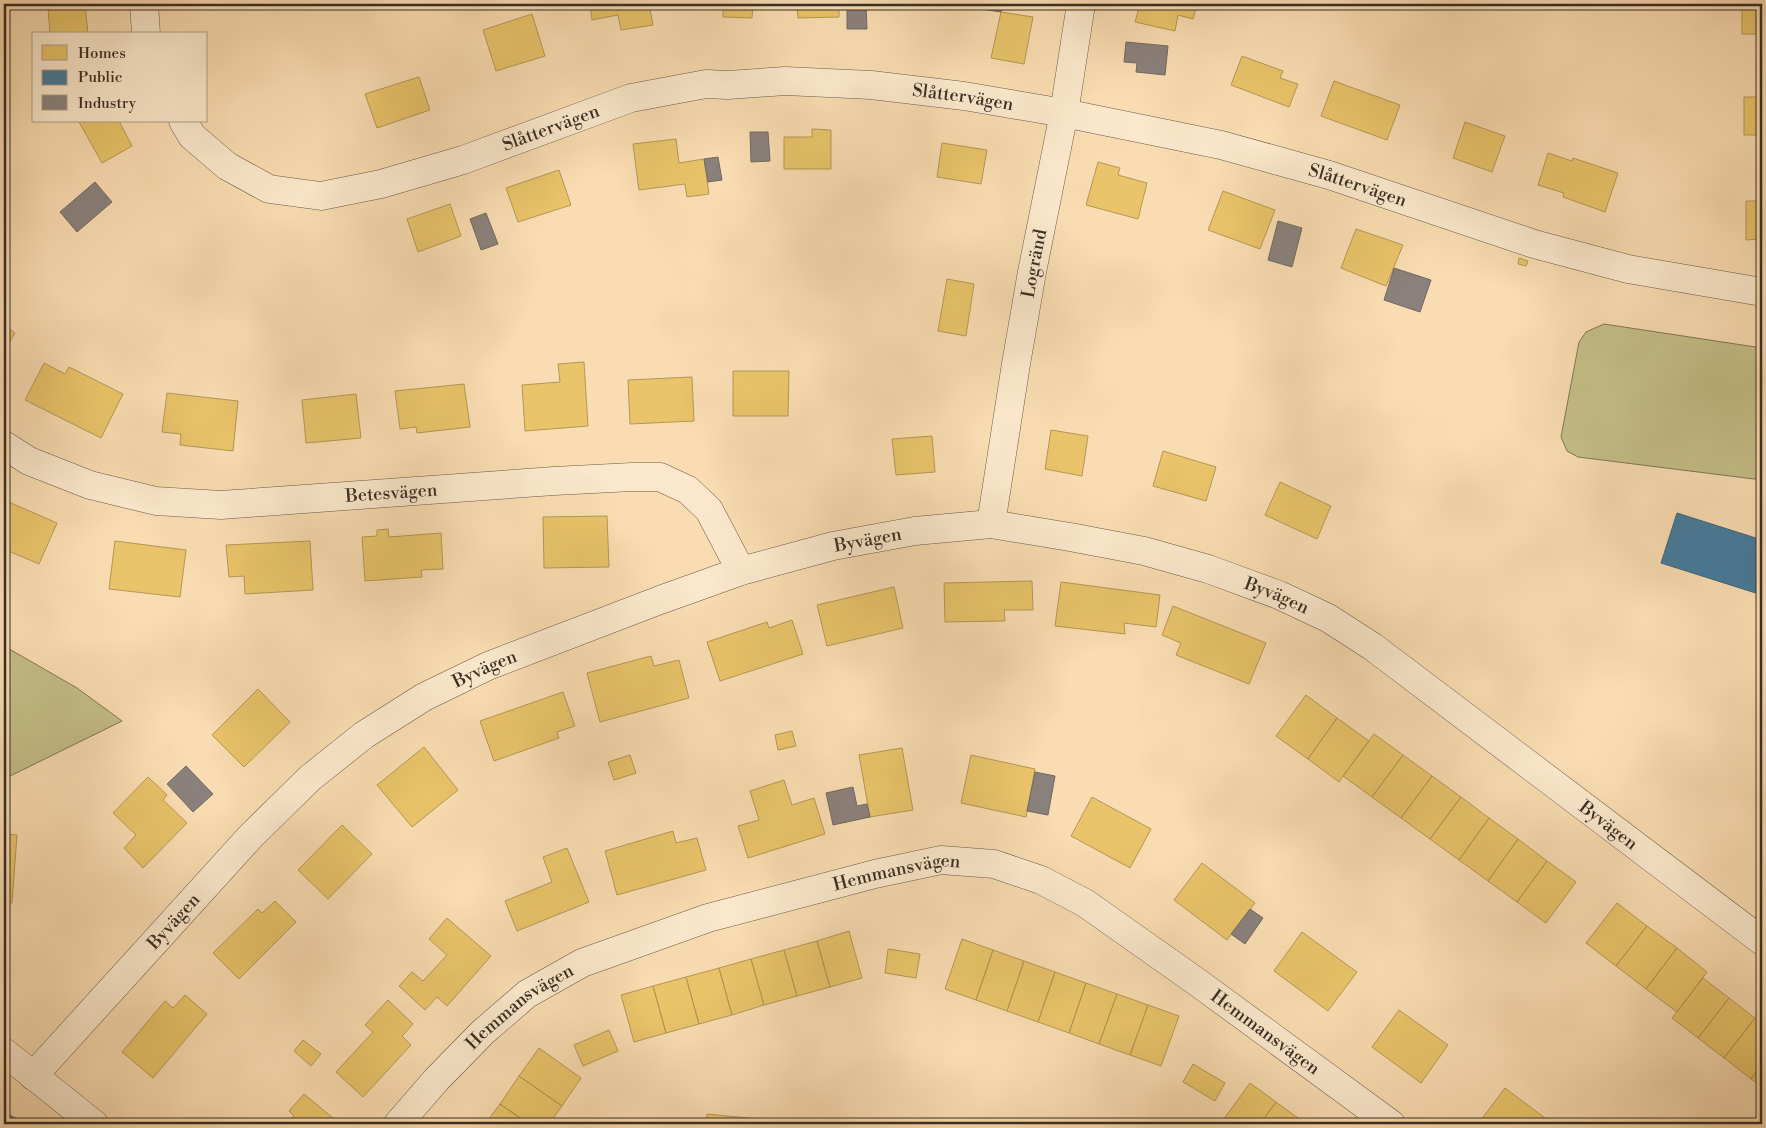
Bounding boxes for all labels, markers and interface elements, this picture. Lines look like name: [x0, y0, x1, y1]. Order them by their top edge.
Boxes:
legend: [32, 32, 208, 122]
text: Homes: [78, 44, 126, 63]
text: Public: [78, 68, 122, 87]
street label: Slåttervägen: [911, 78, 1016, 116]
text: Industry: [78, 94, 137, 113]
street label: Slåttervägen: [499, 99, 603, 156]
street label: Slåttervägen: [1306, 158, 1410, 212]
street label: Logränd: [1016, 226, 1052, 300]
street label: Betesvägen: [343, 478, 438, 508]
street label: Byvägen: [831, 522, 903, 557]
street label: Byvägen: [1240, 572, 1313, 619]
street label: Byvägen: [448, 644, 520, 693]
street label: Byvägen: [1574, 795, 1643, 855]
street label: Hemmansvägen: [830, 849, 962, 896]
street label: Byvägen: [142, 888, 205, 955]
street label: Hemmansvägen: [461, 959, 578, 1055]
street label: Hemmansvägen: [1206, 984, 1325, 1080]

